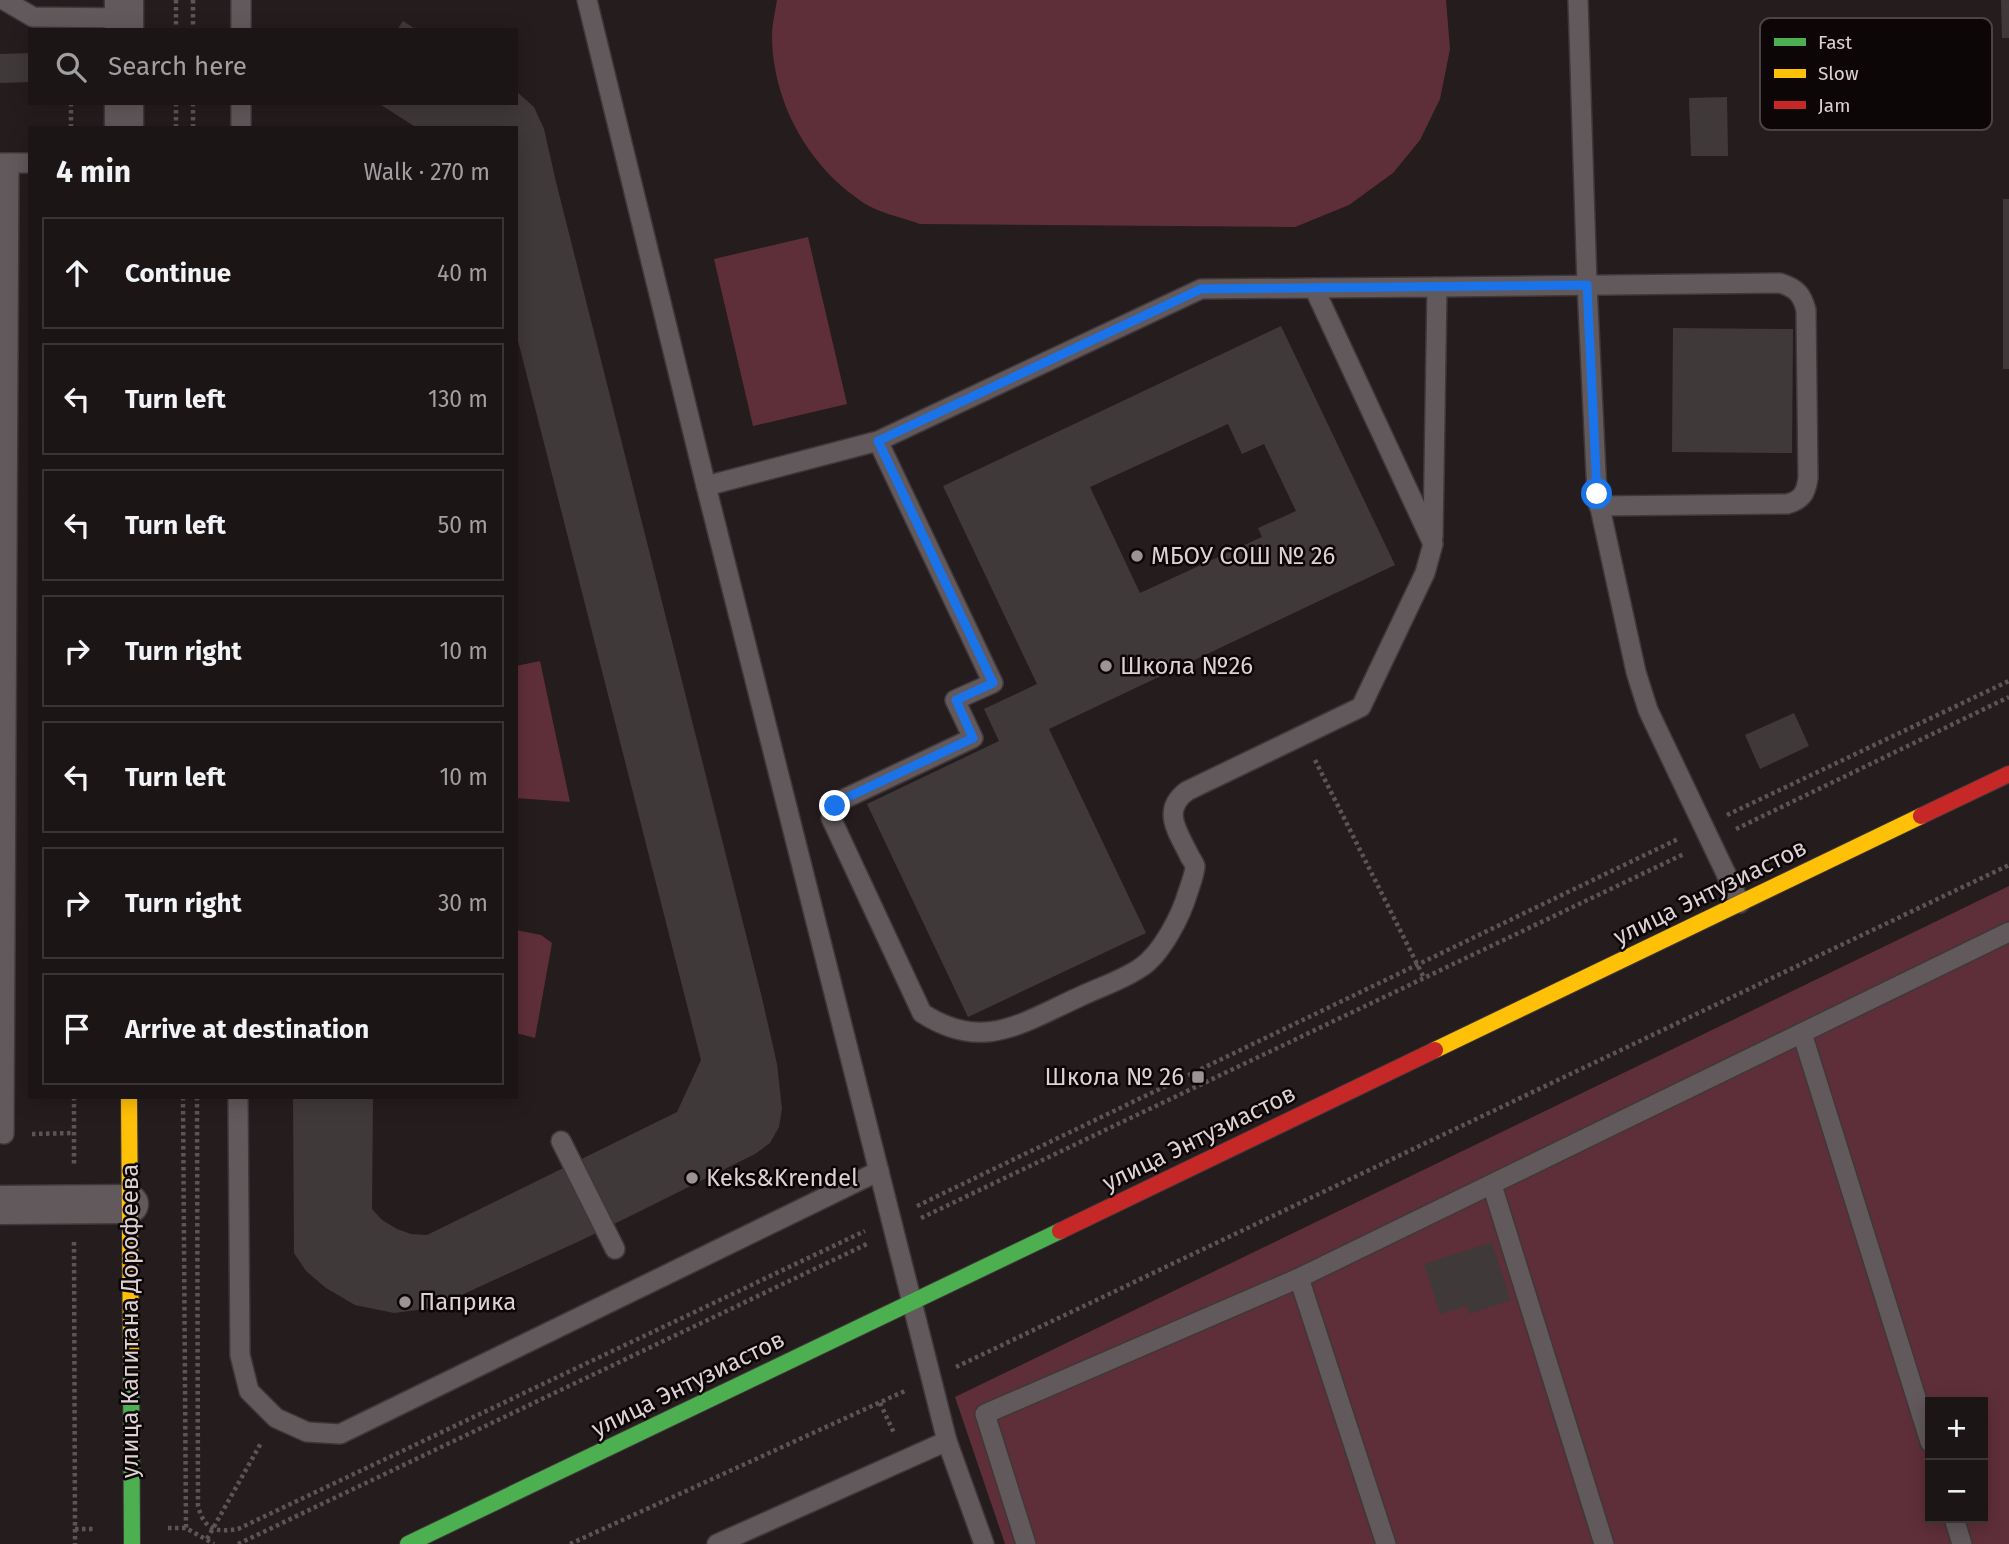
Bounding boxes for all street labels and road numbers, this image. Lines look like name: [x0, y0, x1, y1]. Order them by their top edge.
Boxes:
street label: улица Энтузиастов: [1609, 833, 1811, 951]
street label: улица Энтузиастов: [1098, 1079, 1300, 1197]
street label: улица Капитана Дорофеева: [116, 1164, 144, 1478]
street label: улица Энтузиастов: [587, 1325, 789, 1443]

